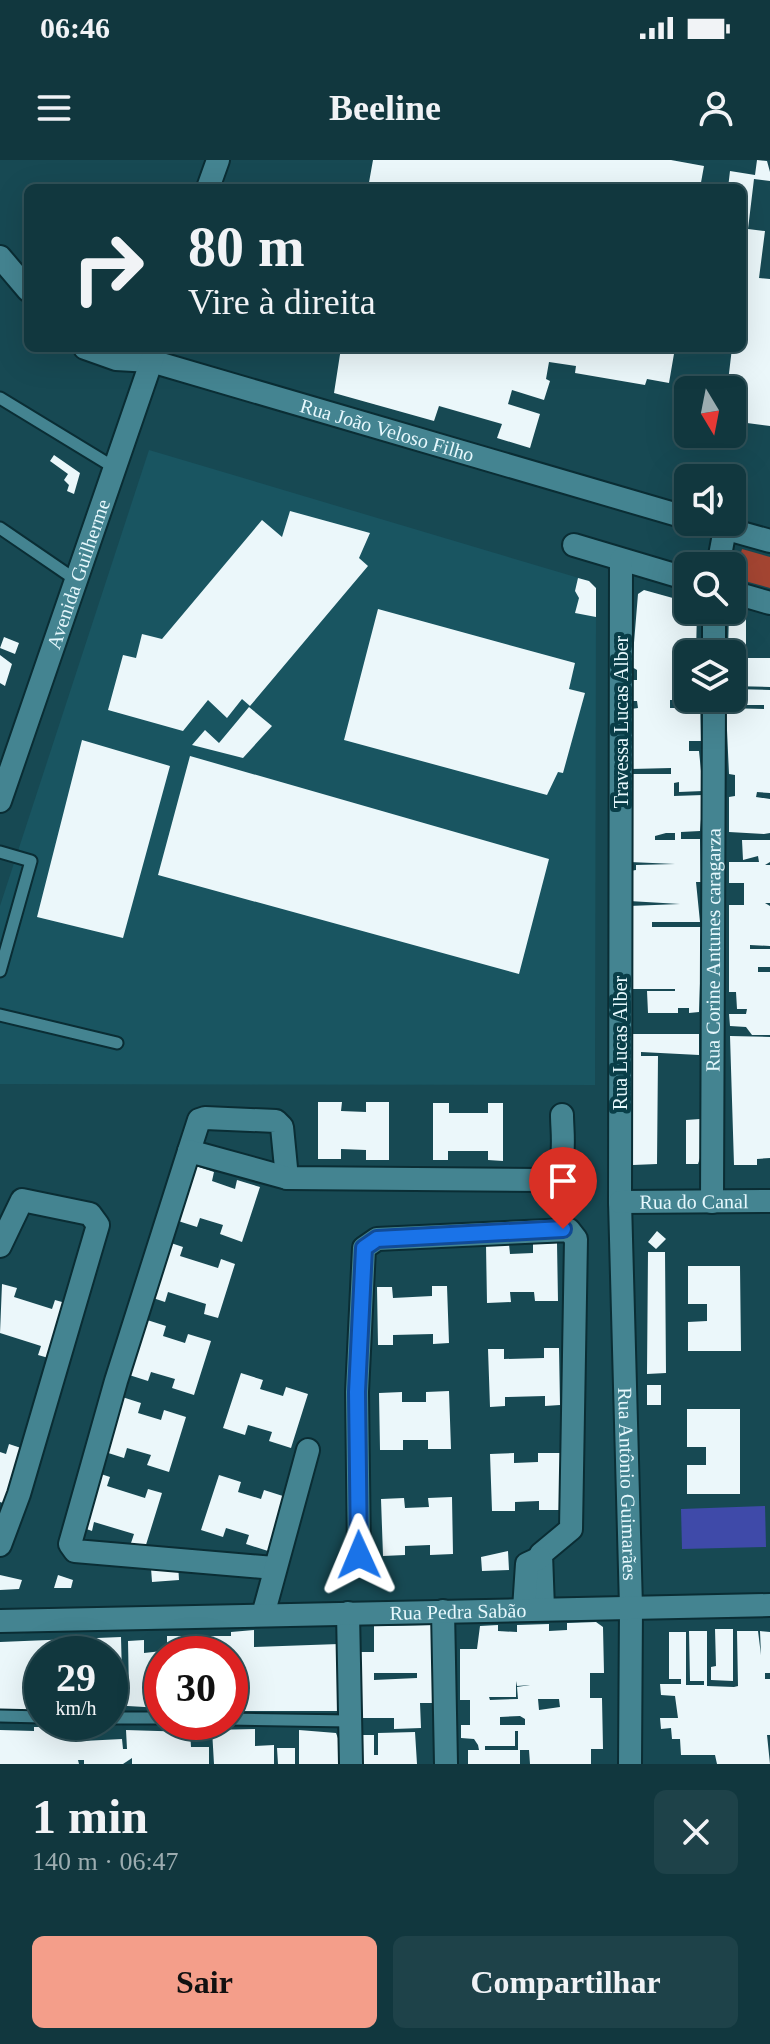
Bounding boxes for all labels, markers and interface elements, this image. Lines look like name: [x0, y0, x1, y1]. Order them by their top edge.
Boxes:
text: 06:46: [40, 11, 110, 44]
icon: menu: [32, 86, 76, 130]
icon: person: [694, 86, 738, 130]
text: Beeline: [329, 88, 441, 128]
icon: right: [56, 216, 160, 320]
text: 80 m: [188, 216, 305, 278]
text: Vire à direita: [188, 282, 376, 322]
north arrow: [674, 376, 746, 448]
map controls: [674, 376, 746, 712]
street label: Rua João Veloso Filho: [298, 394, 477, 466]
button: sound: [674, 464, 746, 536]
street label: Avenida Guilherme: [42, 496, 114, 652]
button: search: [674, 552, 746, 624]
street label: Travessa Lucas Alber: [610, 635, 632, 808]
button: layers: [674, 640, 746, 712]
street label: Rua Corine Antunes caragarza: [702, 828, 725, 1072]
street label: Rua Lucas Alber: [609, 975, 631, 1110]
pin: [529, 1147, 597, 1229]
icon: arrive: [541, 1159, 585, 1203]
street label: Rua do Canal: [639, 1190, 749, 1213]
street label: Rua Antônio Guimarães: [614, 1387, 641, 1581]
position arrow: [317, 1513, 401, 1597]
street label: Rua Pedra Sabão: [389, 1599, 526, 1624]
speed limit sign: 30: [144, 1636, 248, 1740]
text: 29: [56, 1655, 96, 1700]
text: km/h: [55, 1697, 97, 1719]
text: 1 min: [32, 1790, 148, 1843]
button: close: [654, 1790, 738, 1874]
text: 140 m · 06:47: [32, 1847, 179, 1876]
button: Sair: [32, 1936, 377, 2028]
button: Compartilhar: [393, 1936, 738, 2028]

